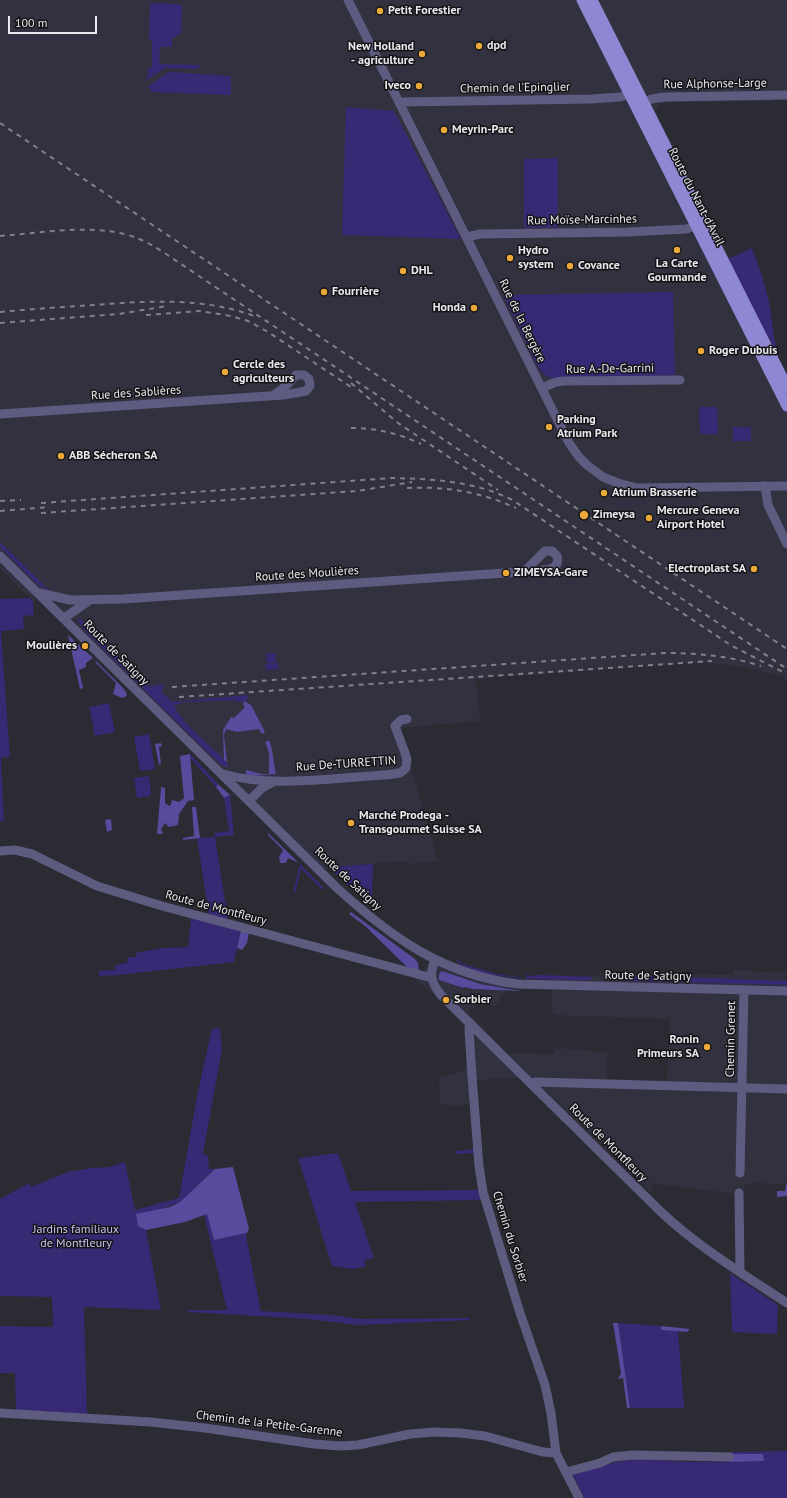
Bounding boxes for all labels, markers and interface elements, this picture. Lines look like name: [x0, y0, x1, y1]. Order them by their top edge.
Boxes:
place label: Petit Forestier: [388, 4, 461, 18]
marker: Petit Forestier: [375, 6, 385, 16]
scale bar: [10, 8, 99, 34]
text: 100 m: [15, 15, 48, 30]
place label: dpd: [487, 39, 506, 53]
place label: New Holland - agriculture: [348, 40, 414, 68]
marker: dpd: [474, 41, 484, 51]
marker: New Holland - agriculture: [417, 49, 427, 59]
street label: Rue Alphonse-Large: [663, 76, 767, 92]
place label: Iveco: [384, 79, 411, 93]
street label: Chemin de l'Epinglier: [460, 80, 570, 96]
marker: Iveco: [414, 81, 424, 91]
place label: Meyrin-Parc: [452, 123, 513, 137]
marker: Meyrin-Parc: [439, 125, 449, 135]
street label: Route du Nant-d'Avril: [665, 146, 727, 248]
street label: Rue Moïse-Marcinhes: [527, 212, 637, 228]
place label: Hydro system: [518, 244, 554, 272]
marker: La Carte Gourmande: [672, 245, 682, 255]
marker: Hydro system: [505, 253, 515, 263]
place label: La Carte Gourmande: [647, 257, 707, 285]
place label: Covance: [578, 259, 620, 273]
marker: Covance: [565, 261, 575, 271]
place label: DHL: [411, 264, 433, 278]
marker: DHL: [398, 266, 408, 276]
street label: Rue de la Bergère: [496, 277, 548, 365]
place label: Fourrière: [332, 285, 379, 299]
marker: Fourrière: [319, 287, 329, 297]
place label: Honda: [433, 301, 466, 315]
marker: Honda: [469, 303, 479, 313]
place label: Roger Dubuis: [709, 344, 777, 358]
marker: Roger Dubuis: [696, 346, 706, 356]
place label: Cercle des agriculteurs: [233, 358, 294, 386]
street label: Rue A.-De-Garrini: [566, 361, 654, 377]
marker: Cercle des agriculteurs: [220, 367, 230, 377]
street label: Rue des Sablières: [90, 383, 182, 403]
place label: Parking Atrium Park: [557, 413, 617, 441]
marker: Parking Atrium Park: [544, 422, 554, 432]
place label: ABB Sécheron SA: [69, 449, 158, 463]
marker: ABB Sécheron SA: [56, 451, 66, 461]
place label: Atrium Brasserie: [612, 486, 697, 500]
marker: Atrium Brasserie: [599, 488, 609, 498]
place label: Mercure Geneva Airport Hotel: [657, 504, 739, 532]
place label: Zimeysa: [593, 508, 635, 522]
marker: Zimeysa: [578, 509, 590, 521]
marker: Mercure Geneva Airport Hotel: [644, 513, 654, 523]
place label: Electroplast SA: [668, 562, 746, 576]
street label: Route des Moulières: [255, 563, 359, 585]
marker: Electroplast SA: [749, 564, 759, 574]
place label: ZIMEYSA-Gare: [514, 566, 588, 580]
marker: ZIMEYSA-Gare: [501, 568, 511, 578]
street label: Route de Satigny: [80, 617, 152, 689]
place label: Moulières: [26, 639, 77, 653]
marker: Moulières: [80, 641, 90, 651]
street label: Rue De-TURRETTIN: [295, 753, 397, 775]
place label: Marché Prodega - Transgourmet Suisse SA: [359, 809, 482, 837]
marker: Marché Prodega - Transgourmet Suisse SA: [346, 818, 356, 828]
street label: Route de Satigny: [311, 844, 385, 914]
street label: Route de Montfleury: [164, 888, 268, 928]
street label: Route de Satigny: [605, 968, 691, 984]
place label: Sorbier: [454, 993, 491, 1007]
marker: Sorbier: [441, 995, 451, 1005]
street label: Chemin Grenet: [723, 1001, 739, 1077]
place label: Ronin Primeurs SA: [637, 1033, 699, 1061]
marker: Ronin Primeurs SA: [702, 1042, 712, 1052]
street label: Route de Montfleury: [566, 1101, 650, 1185]
street label: Chemin du Sorbier: [489, 1189, 531, 1285]
park label: Jardins familiaux de Montfleury: [33, 1223, 119, 1251]
street label: Chemin de la Petite-Garenne: [195, 1408, 343, 1440]

